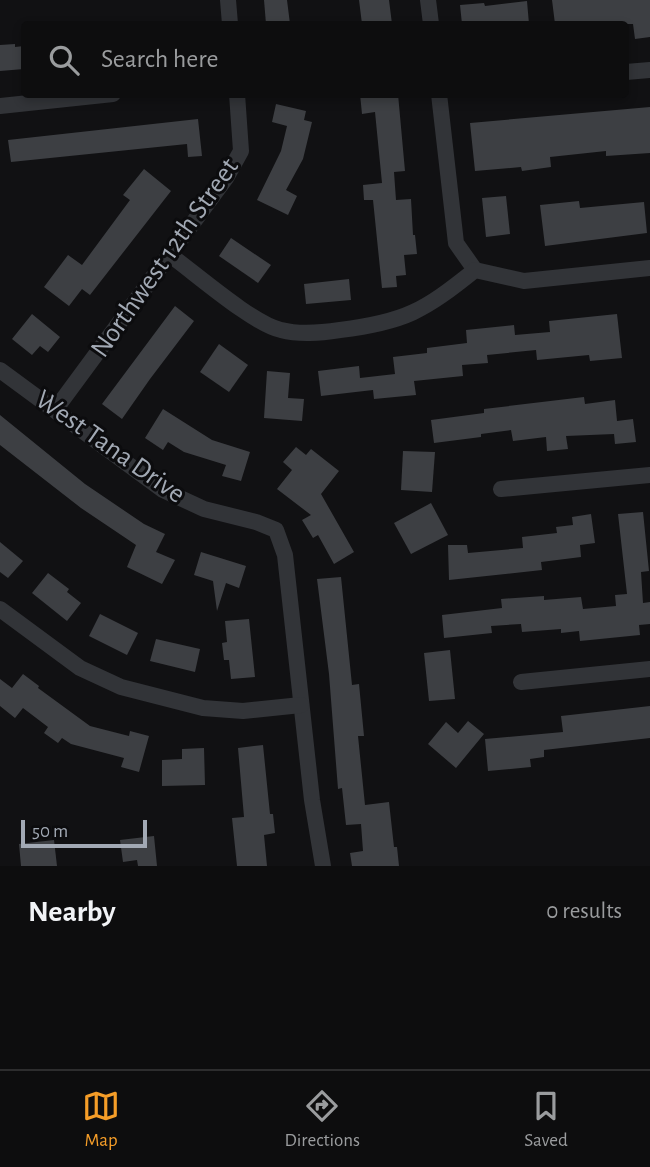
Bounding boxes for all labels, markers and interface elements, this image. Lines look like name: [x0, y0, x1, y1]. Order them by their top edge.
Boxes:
search box: [21, 21, 629, 98]
icon: search: [45, 41, 83, 79]
text: Search here: [101, 46, 219, 72]
street label: Northwest 12th Street: [86, 153, 244, 363]
street label: West Tana Drive: [30, 385, 190, 509]
scale bar: [21, 817, 147, 849]
text: 50 m: [32, 822, 68, 841]
text: Nearby: [28, 897, 116, 927]
text: 0 results: [546, 900, 622, 923]
tab: Map: [82, 1087, 120, 1152]
tab: Directions: [284, 1087, 360, 1152]
tab: Saved: [524, 1087, 568, 1152]

